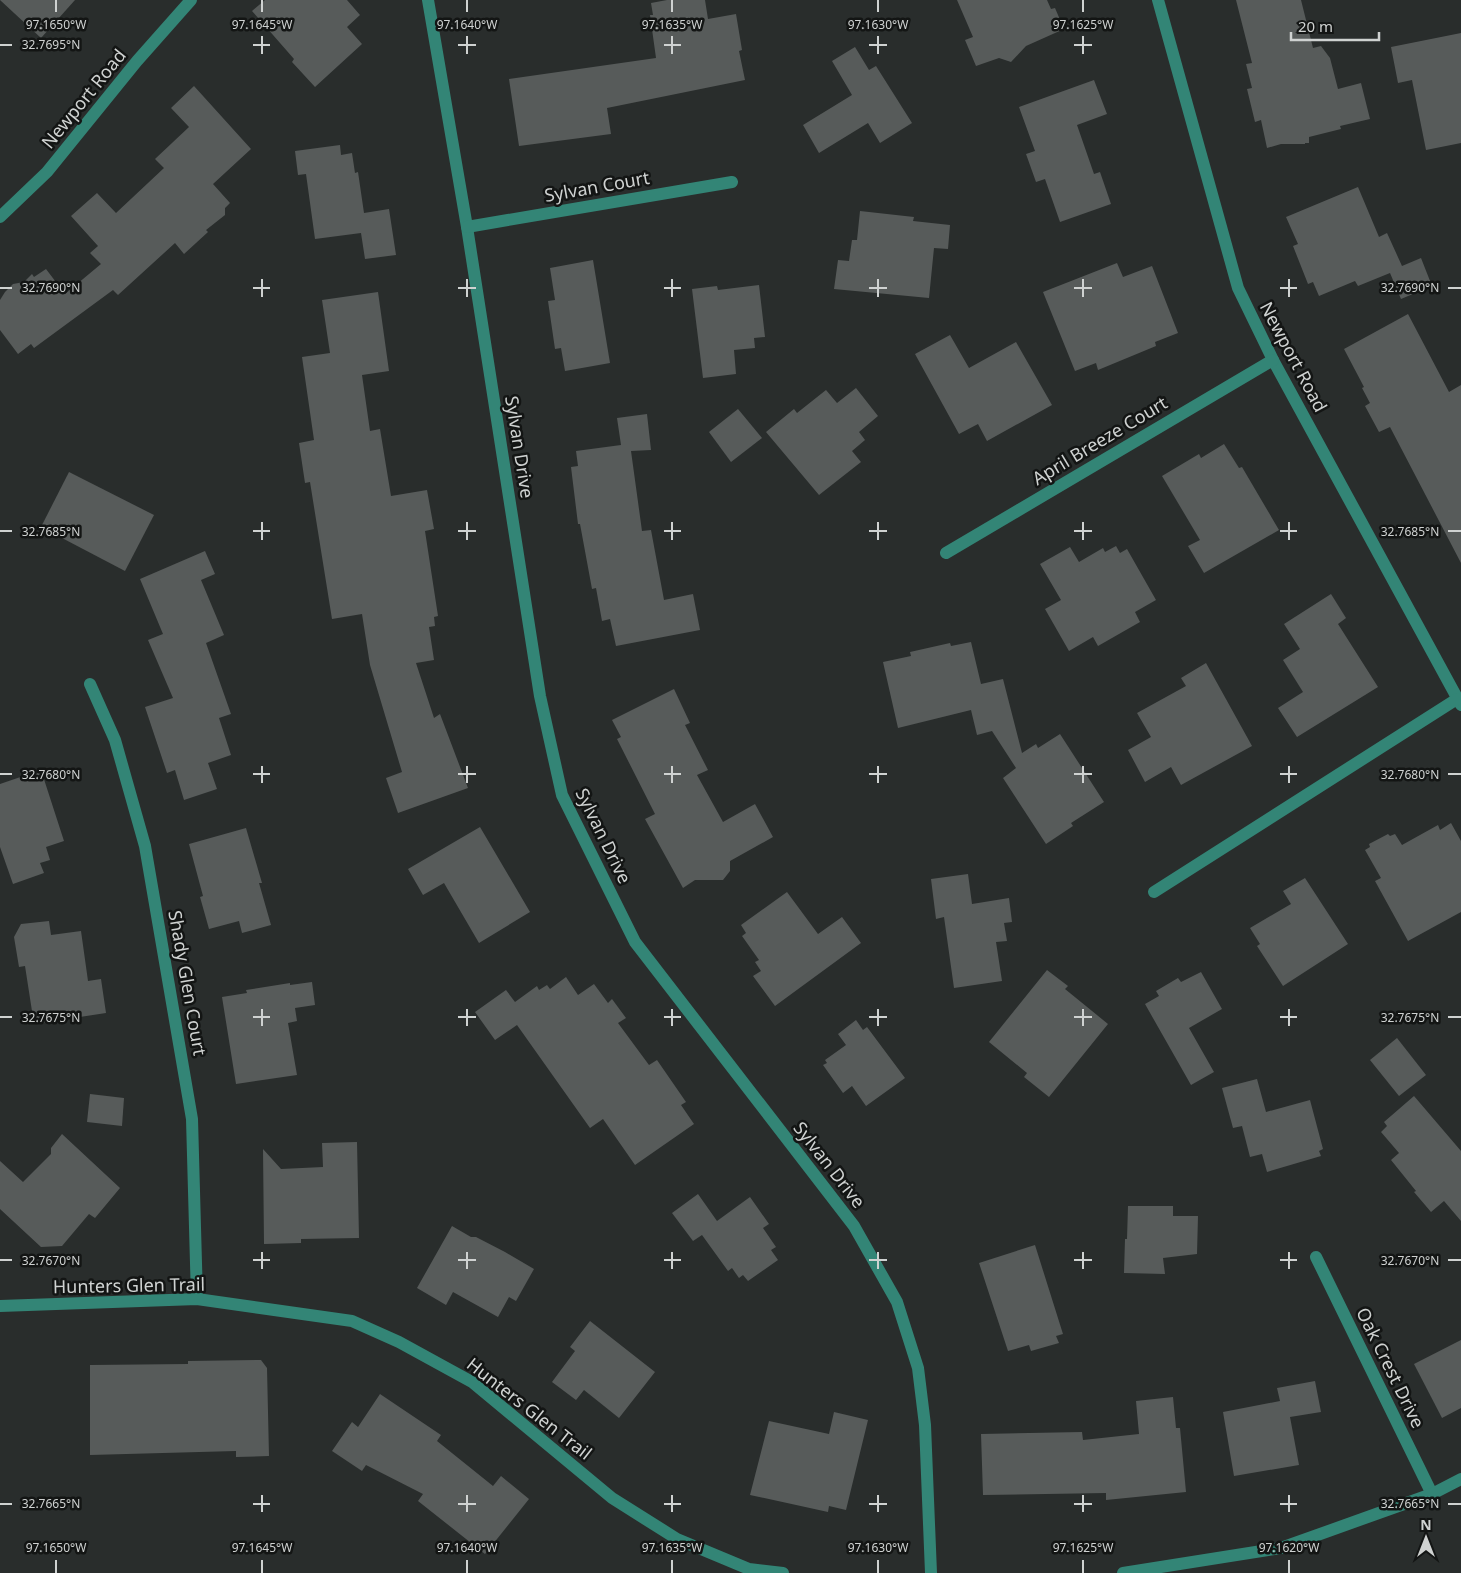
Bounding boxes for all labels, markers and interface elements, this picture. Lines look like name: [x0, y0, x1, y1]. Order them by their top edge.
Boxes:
scale bar: [1291, 10, 1378, 42]
text: 97.1650°W: [26, 16, 86, 33]
text: 97.1645°W: [232, 16, 292, 33]
text: 97.1640°W: [437, 16, 497, 33]
text: 97.1635°W: [642, 16, 702, 33]
text: 97.1630°W: [848, 16, 908, 33]
text: 97.1625°W: [1053, 16, 1113, 33]
text: 20 m: [1298, 16, 1333, 36]
text: 32.7695°N: [22, 36, 80, 53]
street label: Newport Road: [36, 44, 131, 153]
street label: Sylvan Court: [543, 165, 652, 207]
text: 32.7690°N: [22, 279, 80, 296]
text: 32.7690°N: [1381, 279, 1439, 296]
street label: Newport Road: [1255, 297, 1333, 416]
street label: April Breeze Court: [1028, 390, 1172, 490]
street label: Sylvan Drive: [500, 394, 540, 500]
text: 32.7685°N: [22, 523, 80, 540]
text: 32.7685°N: [1381, 523, 1439, 540]
text: 32.7680°N: [22, 766, 80, 783]
text: 32.7680°N: [1381, 766, 1439, 783]
street label: Sylvan Drive: [570, 784, 637, 887]
street label: Shady Glen Court: [163, 908, 213, 1058]
text: 32.7675°N: [22, 1009, 80, 1026]
text: 32.7675°N: [1381, 1009, 1439, 1026]
street label: Sylvan Drive: [789, 1116, 871, 1212]
text: 32.7670°N: [22, 1252, 80, 1269]
text: 32.7670°N: [1381, 1252, 1439, 1269]
street label: Hunters Glen Trail: [53, 1272, 205, 1298]
street label: Oak Crest Drive: [1351, 1303, 1430, 1432]
street label: Hunters Glen Trail: [462, 1352, 597, 1465]
text: 32.7665°N: [22, 1495, 80, 1512]
text: 32.7665°N: [1381, 1495, 1439, 1512]
north arrow: [1401, 1513, 1451, 1563]
text: N: [1420, 1515, 1432, 1534]
text: 97.1650°W: [26, 1539, 86, 1556]
text: 97.1645°W: [232, 1539, 292, 1556]
text: 97.1640°W: [437, 1539, 497, 1556]
text: 97.1635°W: [642, 1539, 702, 1556]
text: 97.1630°W: [848, 1539, 908, 1556]
text: 97.1625°W: [1053, 1539, 1113, 1556]
text: 97.1620°W: [1259, 1539, 1319, 1556]

